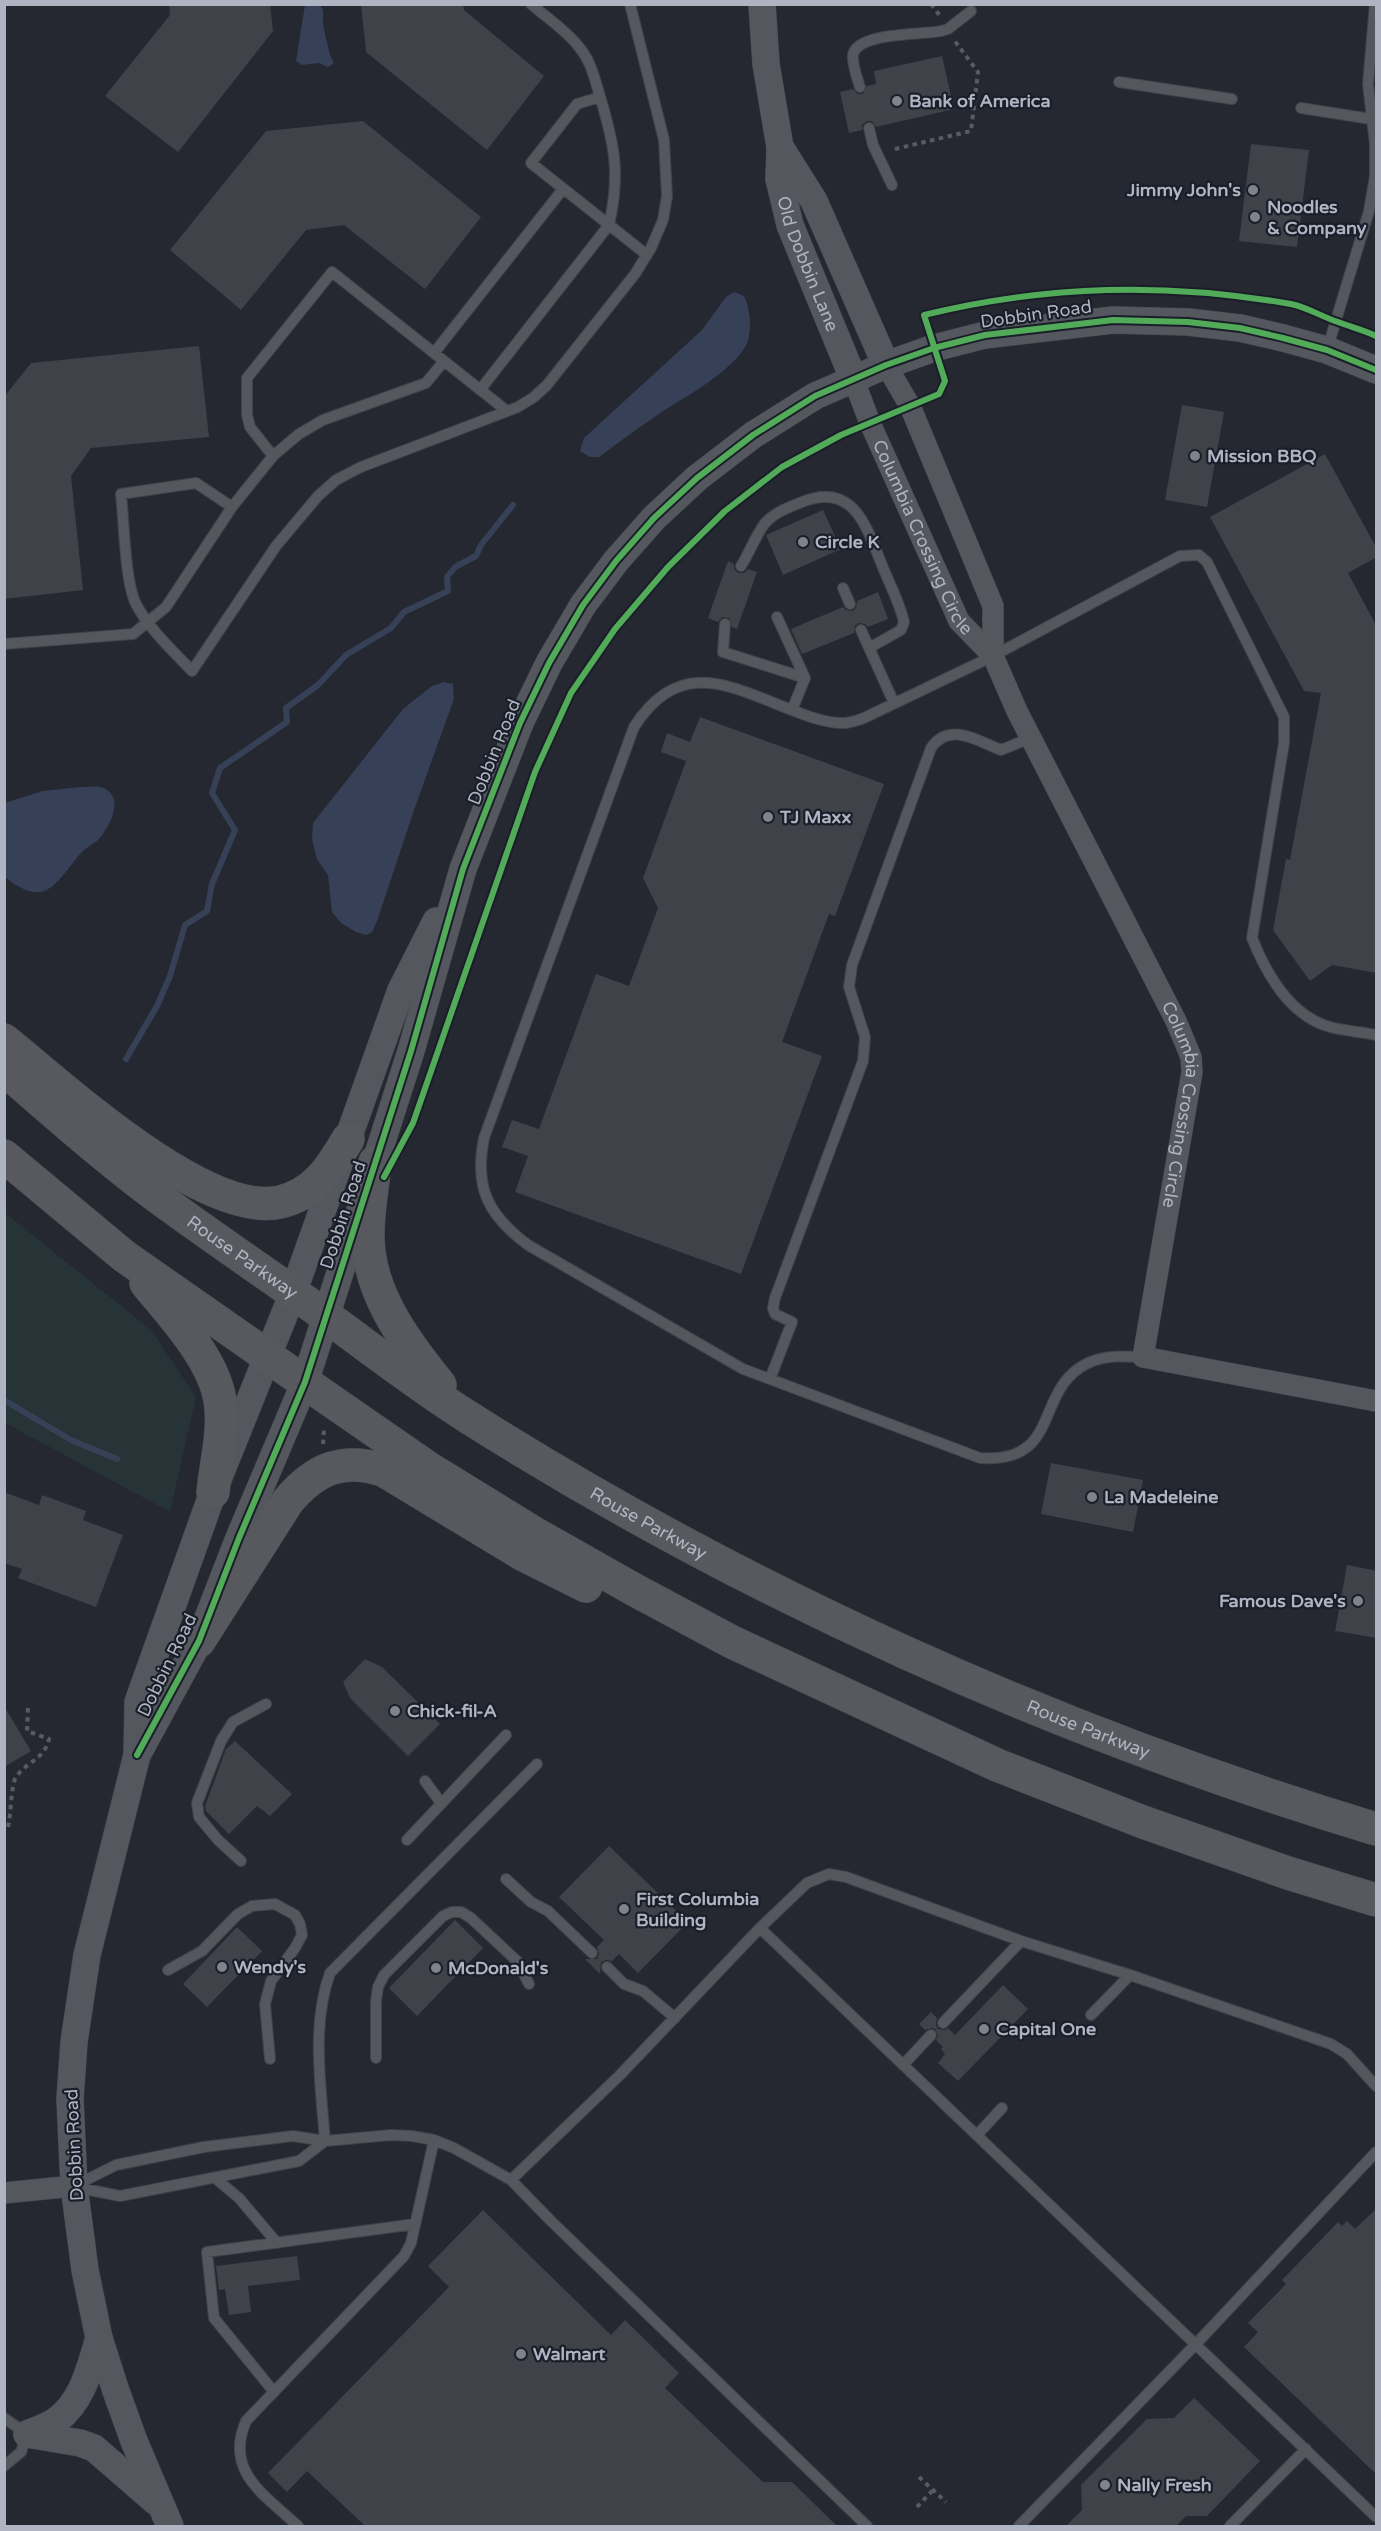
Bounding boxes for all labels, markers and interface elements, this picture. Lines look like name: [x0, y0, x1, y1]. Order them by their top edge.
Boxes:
place label: Bank of America: [909, 90, 1051, 112]
marker: Bank of America: [890, 94, 904, 108]
place label: Jimmy John's: [1126, 179, 1241, 201]
marker: Jimmy John's: [1246, 183, 1260, 197]
street label: Old Dobbin Lane: [772, 194, 844, 335]
place label: Noodles & Company: [1267, 196, 1367, 239]
marker: Noodles & Company: [1248, 210, 1262, 224]
street label: Dobbin Road: [979, 295, 1093, 333]
street label: Columbia Crossing Circle: [868, 436, 977, 639]
place label: Mission BBQ: [1207, 445, 1317, 467]
marker: Mission BBQ: [1188, 449, 1202, 463]
place label: Circle K: [815, 531, 880, 553]
marker: Circle K: [796, 535, 810, 549]
street label: Dobbin Road: [463, 696, 525, 808]
place label: TJ Maxx: [779, 806, 852, 828]
marker: TJ Maxx: [761, 810, 775, 824]
text: Columbia Crossing Circle: [1157, 998, 1203, 1210]
street label: Columbia Crossing Circle: [1152, 1000, 1178, 1212]
street label: Dobbin Road: [315, 1158, 371, 1272]
street label: Rouse Parkway: [183, 1211, 303, 1304]
street label: Rouse Parkway: [586, 1482, 711, 1565]
place label: La Madeleine: [1104, 1486, 1219, 1508]
marker: La Madeleine: [1085, 1490, 1099, 1504]
place label: Famous Dave's: [1219, 1590, 1346, 1612]
marker: Famous Dave's: [1351, 1594, 1365, 1608]
street label: Dobbin Road: [133, 1610, 201, 1720]
street label: Rouse Parkway: [1023, 1695, 1153, 1763]
place label: Chick-fil-A: [407, 1700, 497, 1722]
marker: Chick-fil-A: [388, 1704, 402, 1718]
place label: First Columbia Building: [636, 1888, 759, 1931]
marker: First Columbia Building: [617, 1902, 631, 1916]
place label: Wendy's: [234, 1956, 307, 1978]
place label: McDonald's: [448, 1957, 549, 1979]
marker: Wendy's: [215, 1960, 229, 1974]
marker: McDonald's: [429, 1961, 443, 1975]
place label: Capital One: [996, 2018, 1096, 2040]
marker: Capital One: [977, 2022, 991, 2036]
street label: Dobbin Road: [60, 2088, 88, 2202]
place label: Walmart: [533, 2343, 606, 2365]
marker: Walmart: [514, 2347, 528, 2361]
place label: Nally Fresh: [1117, 2474, 1212, 2496]
marker: Nally Fresh: [1098, 2478, 1112, 2492]

